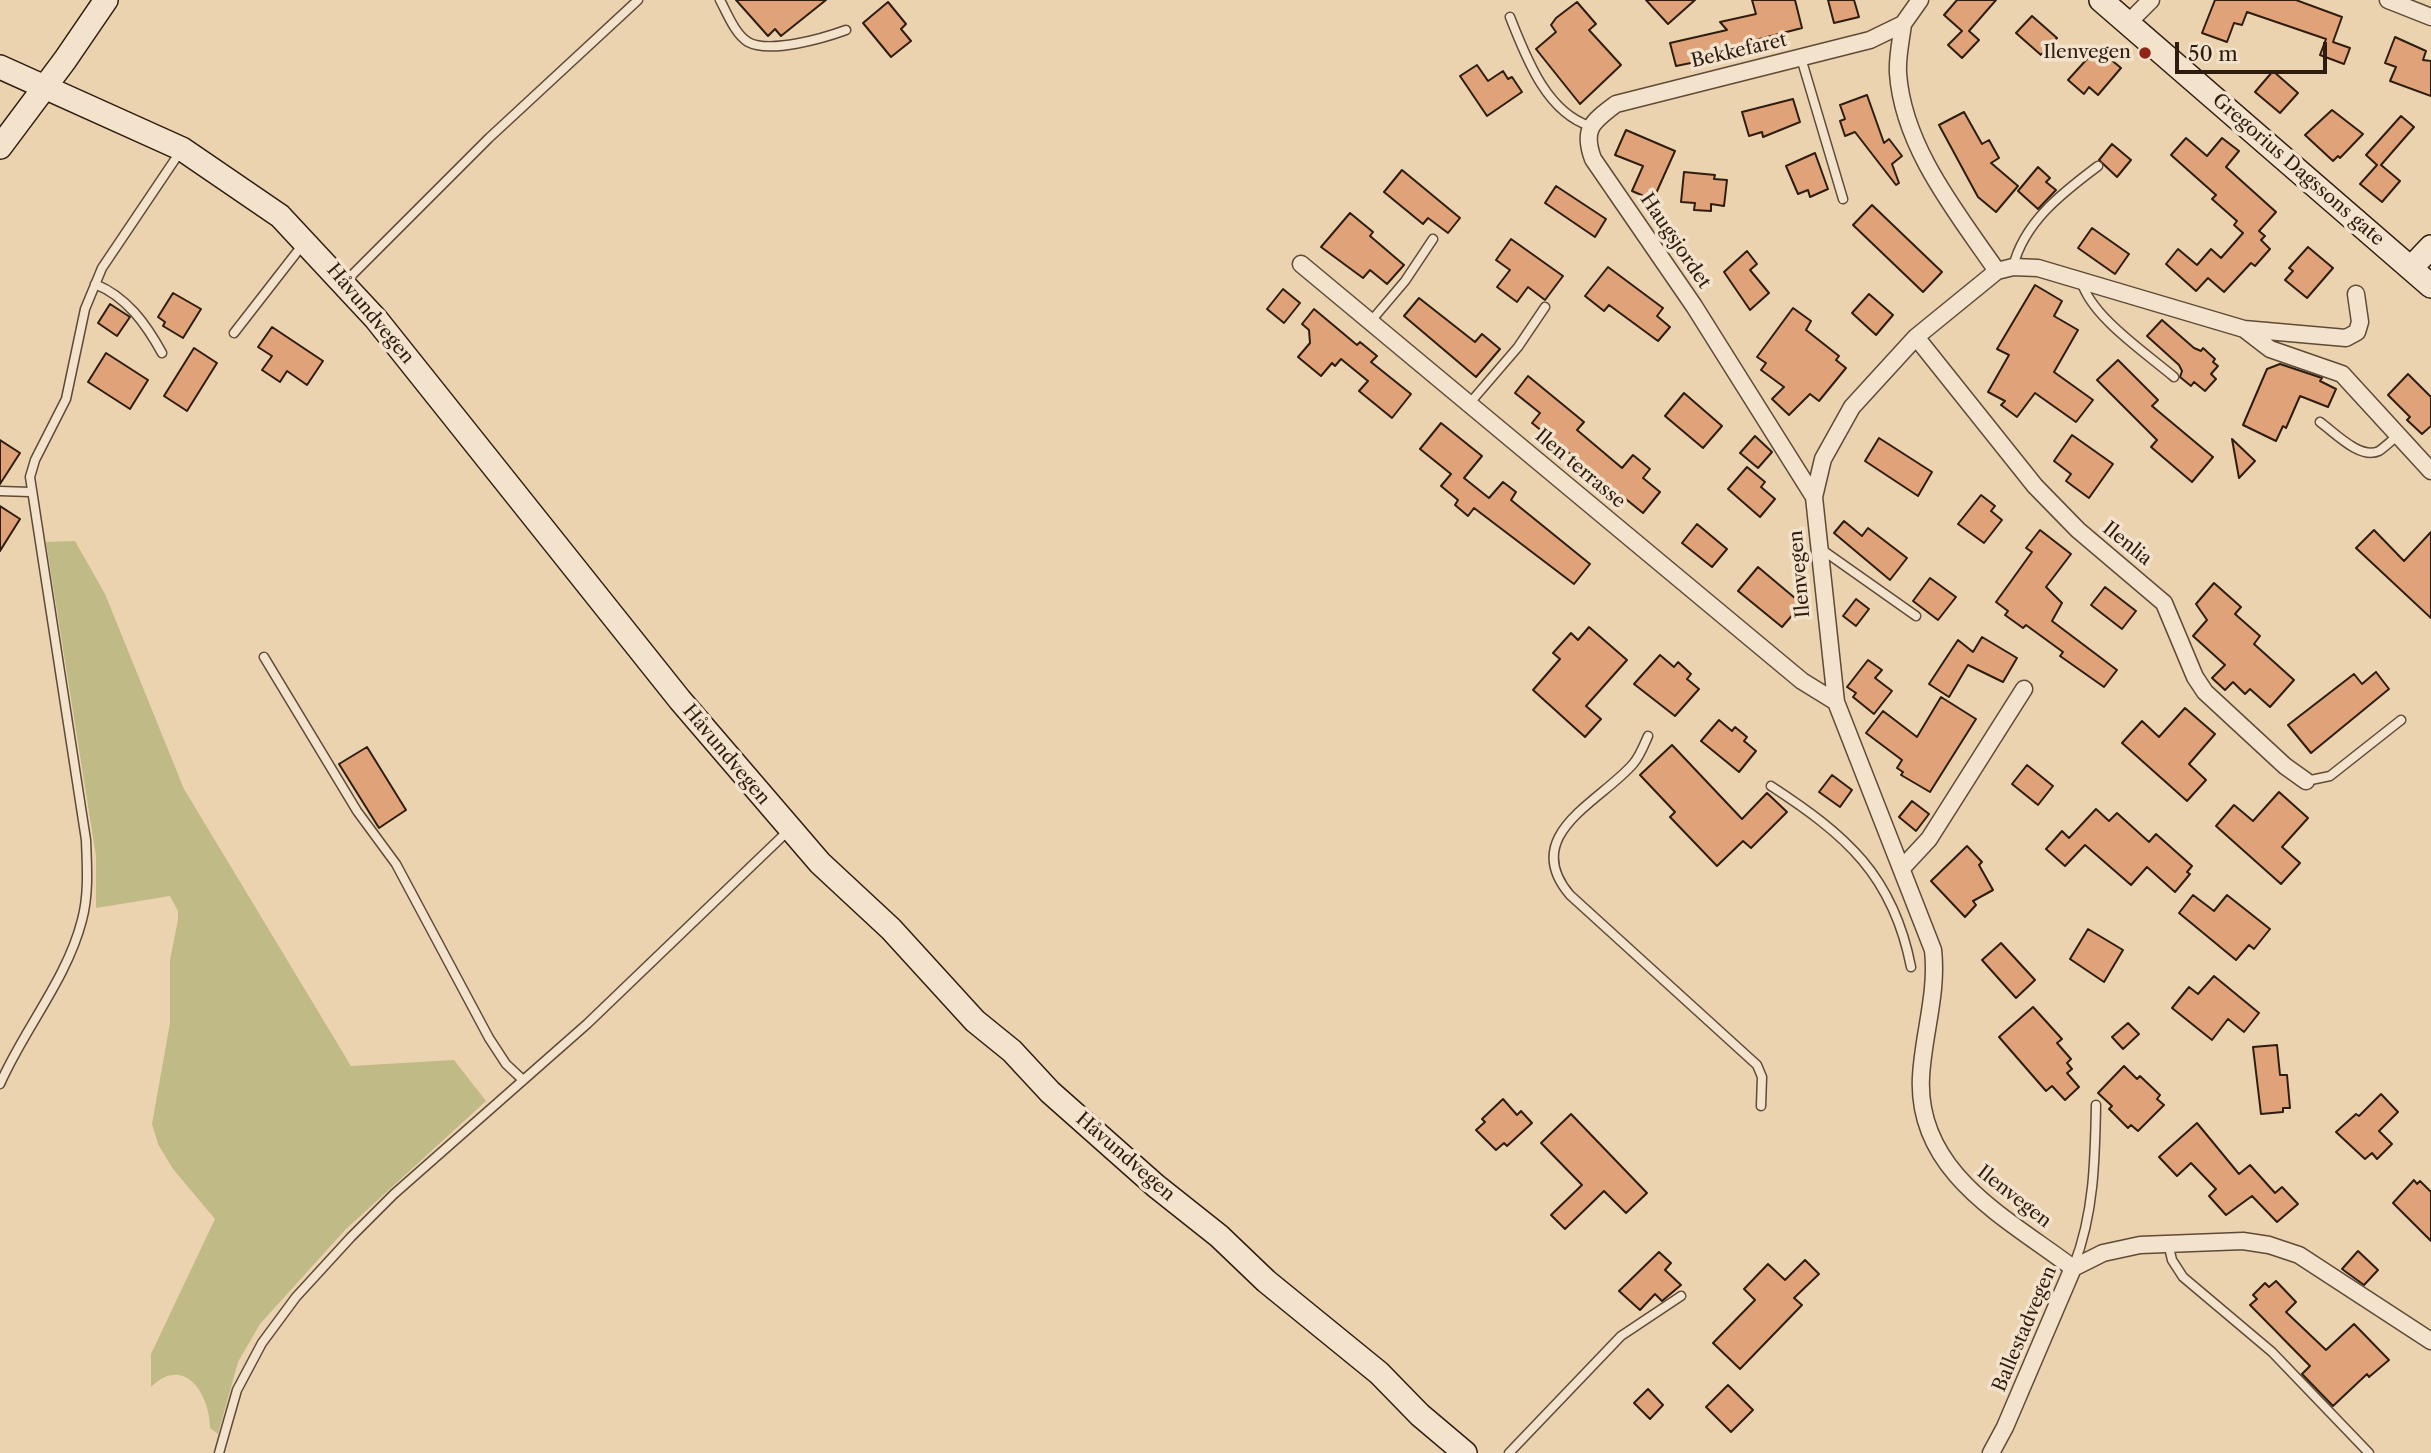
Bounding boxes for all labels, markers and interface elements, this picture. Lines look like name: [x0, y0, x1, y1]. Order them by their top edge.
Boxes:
scale bar: [2179, 28, 2331, 72]
street label: Bekkefaret: [1689, 29, 1789, 73]
text: 50 m: [2188, 41, 2238, 66]
place label: Ilenvegen: [2043, 42, 2131, 64]
marker: Ilenvegen: [2137, 45, 2153, 61]
street label: Gregorius Dagssons gate: [2207, 89, 2389, 251]
street label: Haugsjordet: [1635, 189, 1715, 293]
street label: Håvundvegen: [321, 259, 419, 369]
street label: Ilen terrasse: [1530, 425, 1630, 513]
street label: Ilenlia: [2098, 517, 2156, 571]
street label: Ilenvegen: [1785, 529, 1815, 619]
street label: Håvundvegen: [677, 700, 775, 810]
street label: Håvundvegen: [1071, 1108, 1179, 1206]
street label: Ilenvegen: [1972, 1161, 2056, 1233]
street label: Ballestadvegen: [1988, 1263, 2062, 1395]

